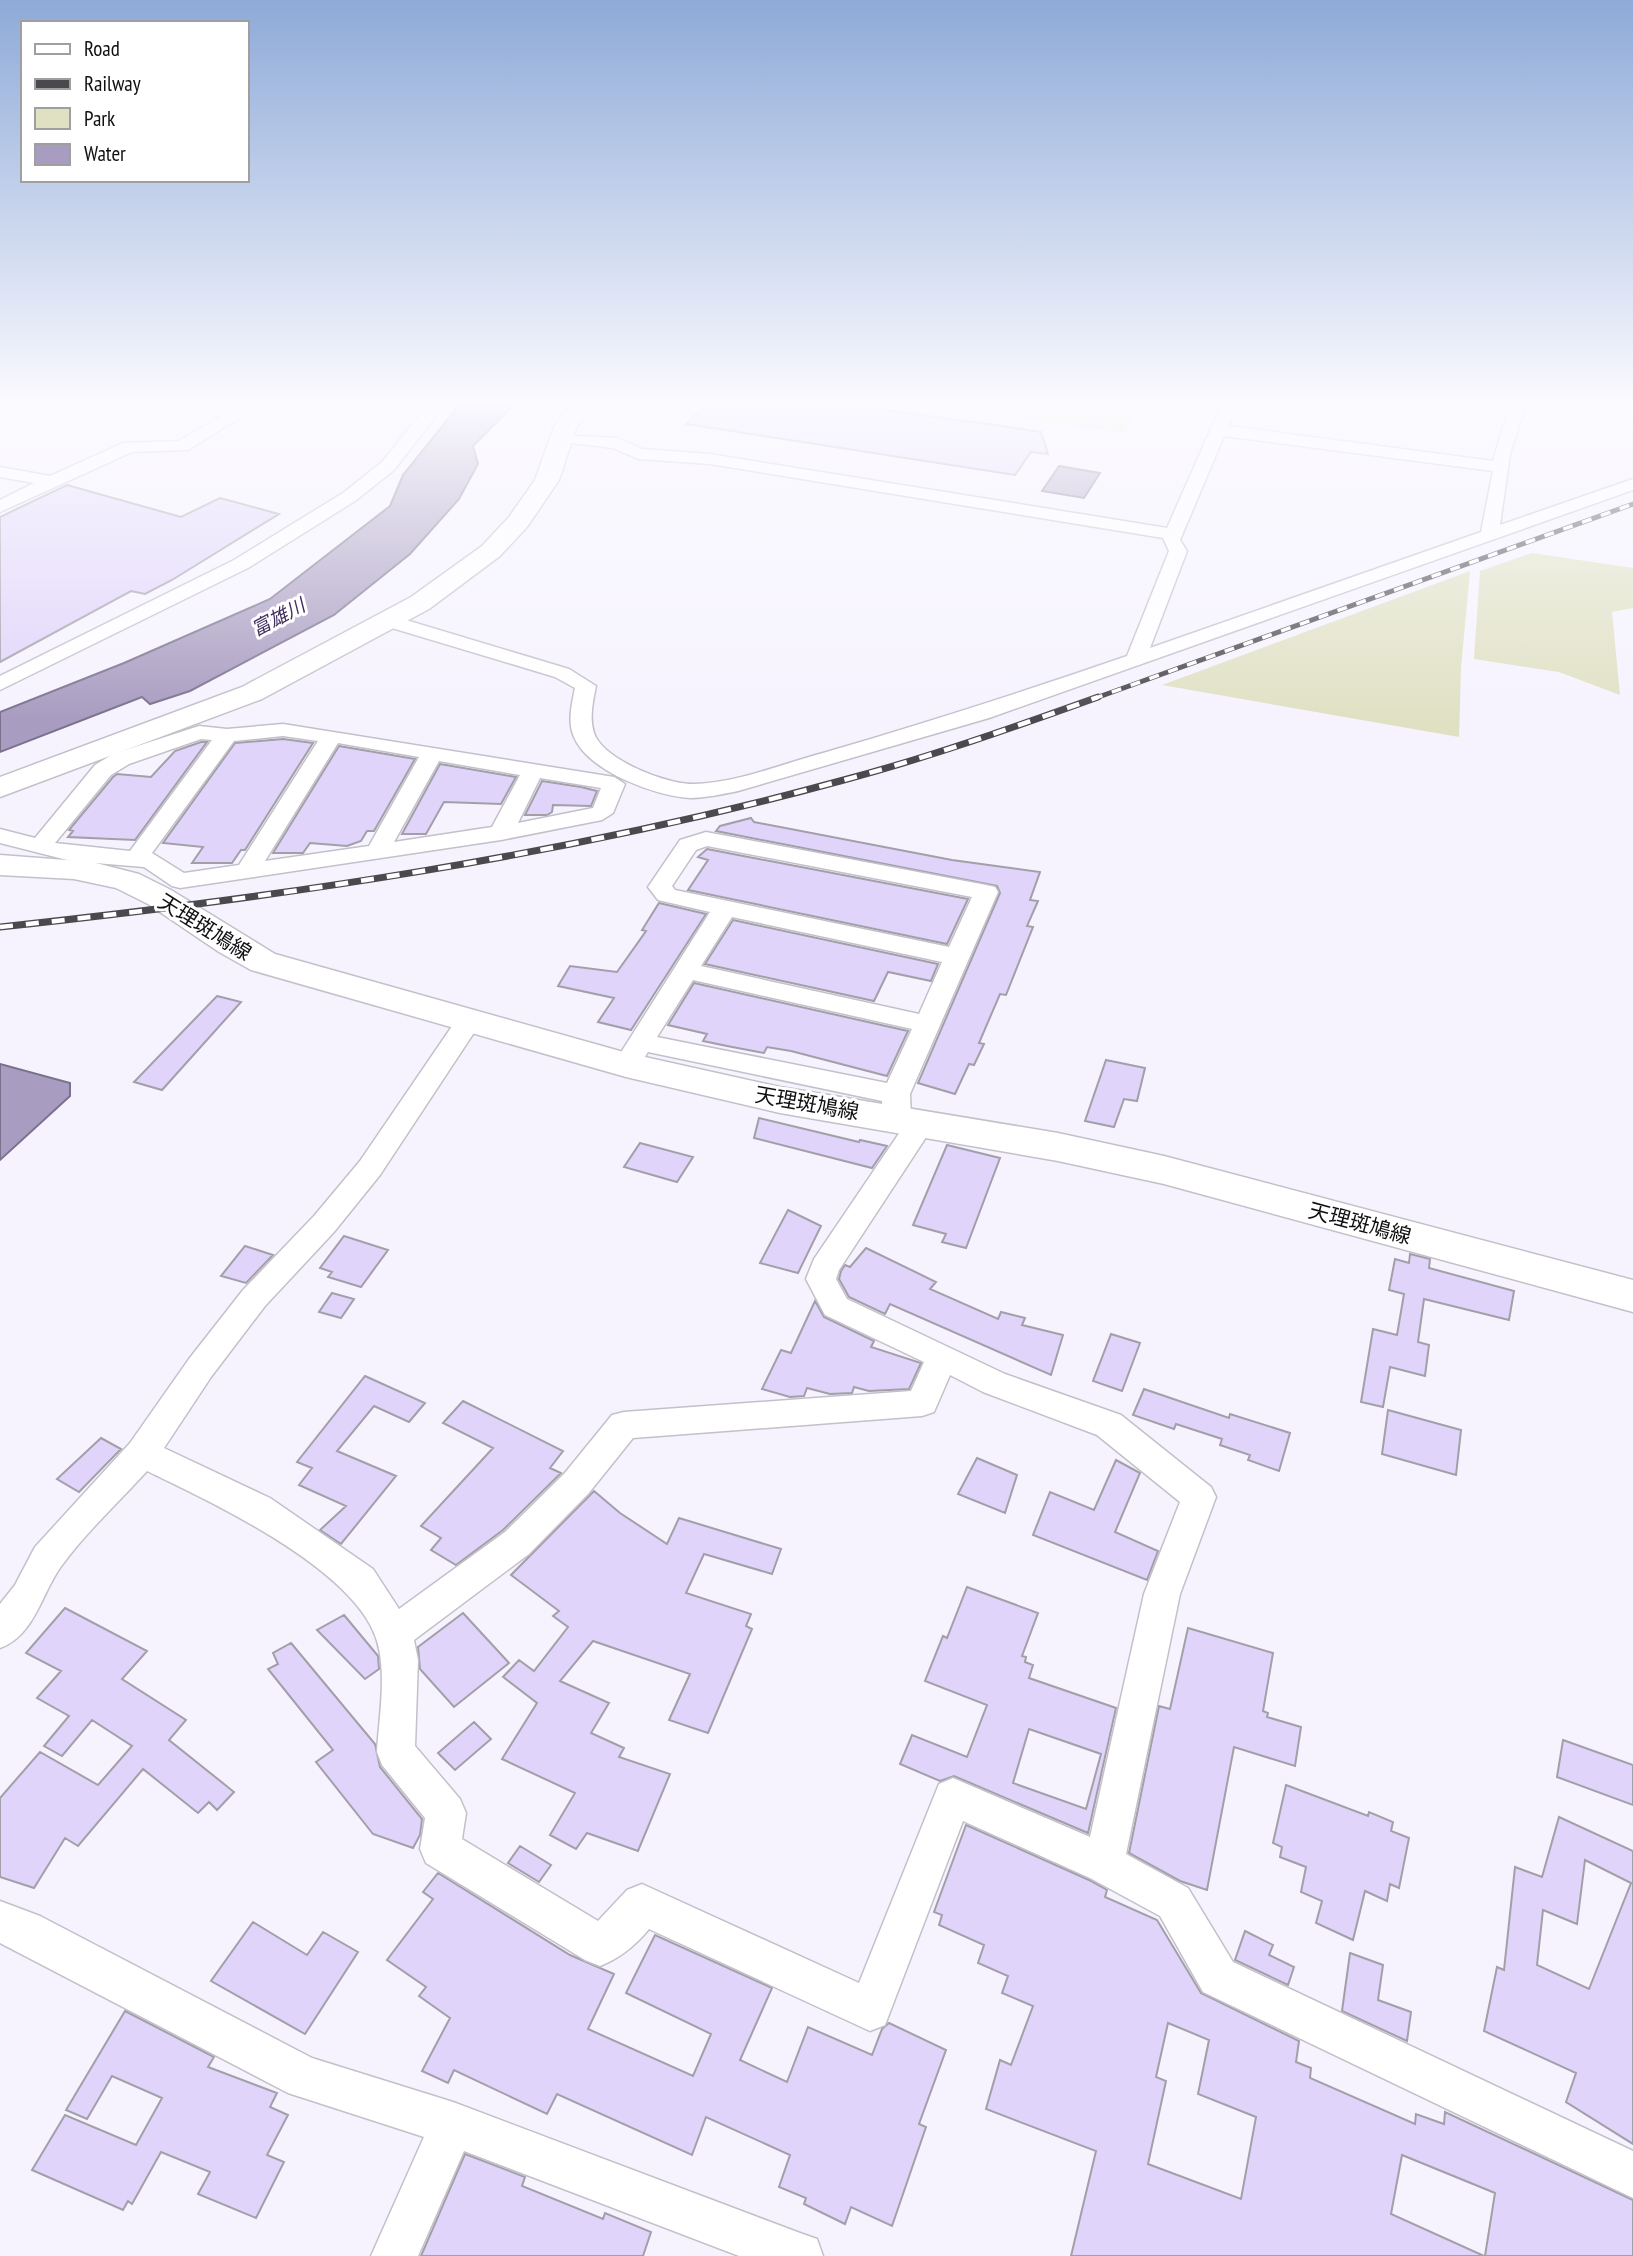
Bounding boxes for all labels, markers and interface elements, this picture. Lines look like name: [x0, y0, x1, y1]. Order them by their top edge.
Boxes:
legend: [21, 21, 248, 182]
text: Road: [84, 35, 120, 62]
text: Railway: [84, 70, 141, 97]
text: Park: [84, 105, 115, 132]
text: Water: [84, 140, 126, 167]
water label: 富雄川: [247, 592, 311, 641]
street label: 天理斑鳩線: [153, 888, 257, 966]
street label: 天理斑鳩線: [753, 1081, 861, 1125]
street label: 天理斑鳩線: [1306, 1196, 1414, 1250]

